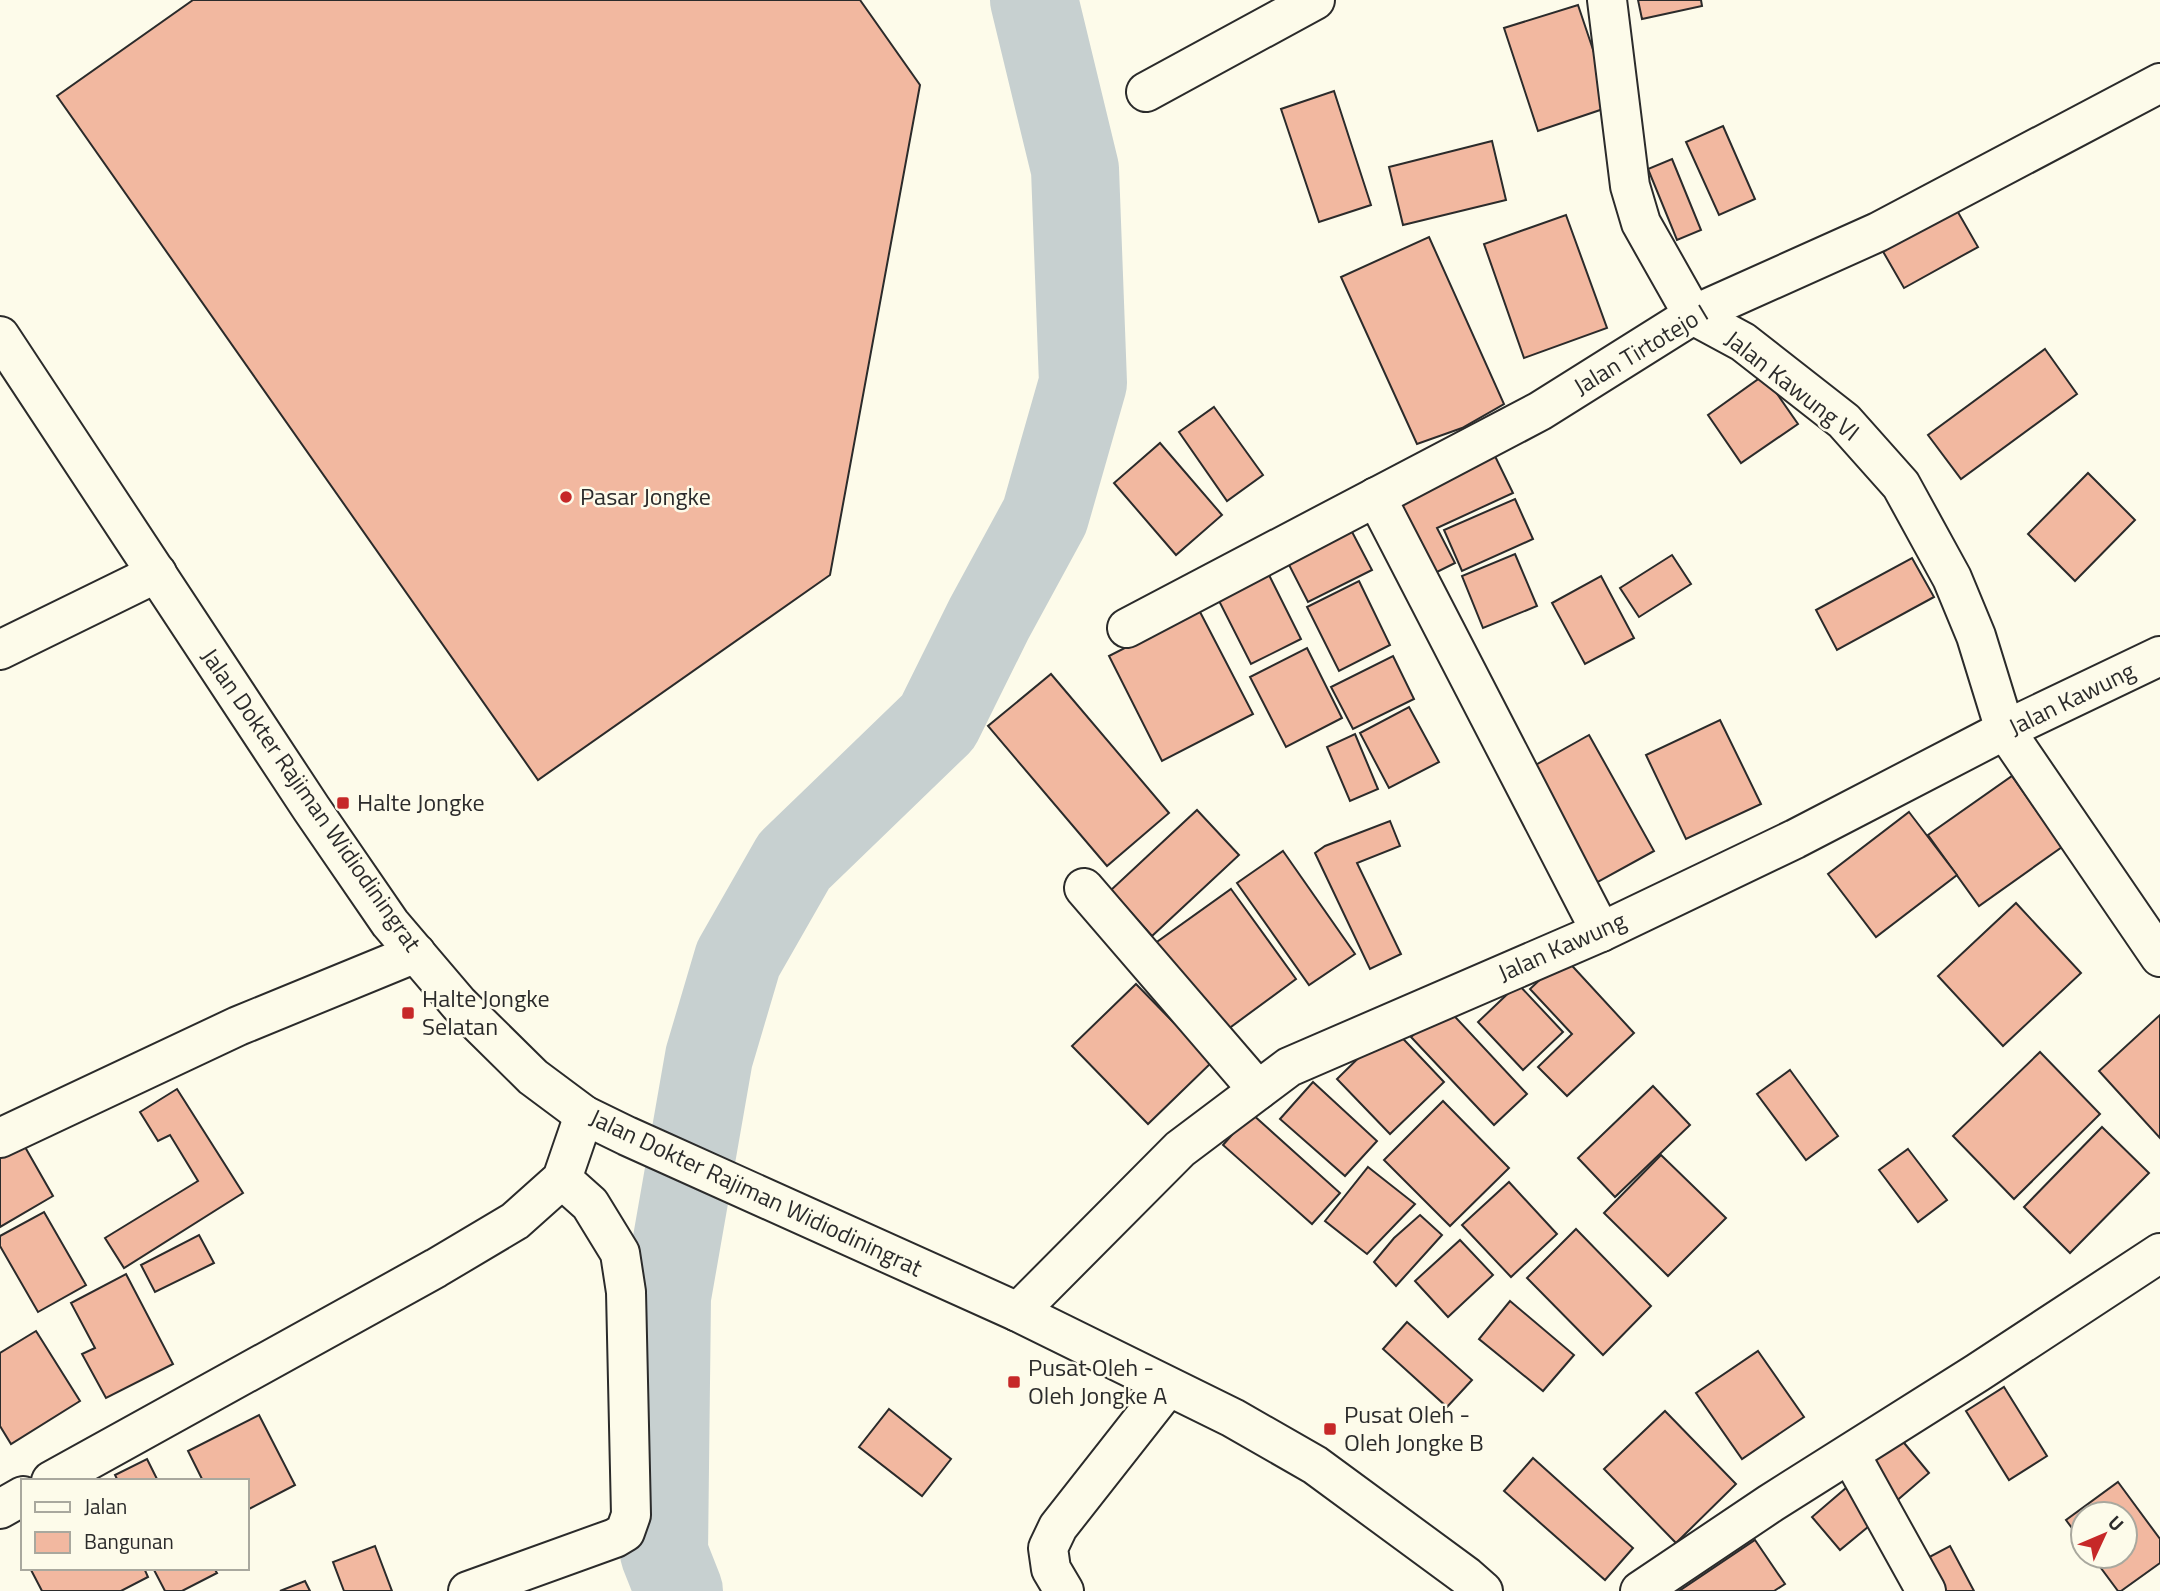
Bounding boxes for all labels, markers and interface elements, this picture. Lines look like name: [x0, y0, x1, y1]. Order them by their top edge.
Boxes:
street label: Jalan Tirtotejo I: [1566, 295, 1715, 404]
street label: Jalan Kawung VI: [1718, 321, 1867, 449]
place label: Pasar Jongke: [580, 478, 711, 514]
marker: Pasar Jongke: [558, 489, 574, 505]
street label: Jalan Dokter Rajiman Widiodiningrat: [193, 640, 431, 959]
street label: Jalan Kawung: [2002, 652, 2141, 744]
place label: Halte Jongke: [357, 784, 485, 820]
marker: Halte Jongke: [335, 795, 351, 811]
street label: Jalan Kawung: [1492, 902, 1631, 990]
place label: Halte Jongke Selatan: [422, 980, 550, 1044]
marker: Halte Jongke Selatan: [400, 1005, 416, 1021]
street label: Jalan Dokter Rajiman Widiodiningrat: [584, 1099, 929, 1285]
place label: Pusat Oleh - Oleh Jongke A: [1028, 1349, 1167, 1413]
marker: Pusat Oleh - Oleh Jongke A: [1006, 1374, 1022, 1390]
place label: Pusat Oleh - Oleh Jongke B: [1344, 1396, 1484, 1460]
marker: Pusat Oleh - Oleh Jongke B: [1322, 1421, 1338, 1437]
legend: [21, 1479, 248, 1570]
text: Jalan: [84, 1490, 127, 1522]
north arrow: [2069, 1500, 2139, 1570]
text: U: [2102, 1508, 2131, 1537]
text: Bangunan: [84, 1525, 174, 1557]

